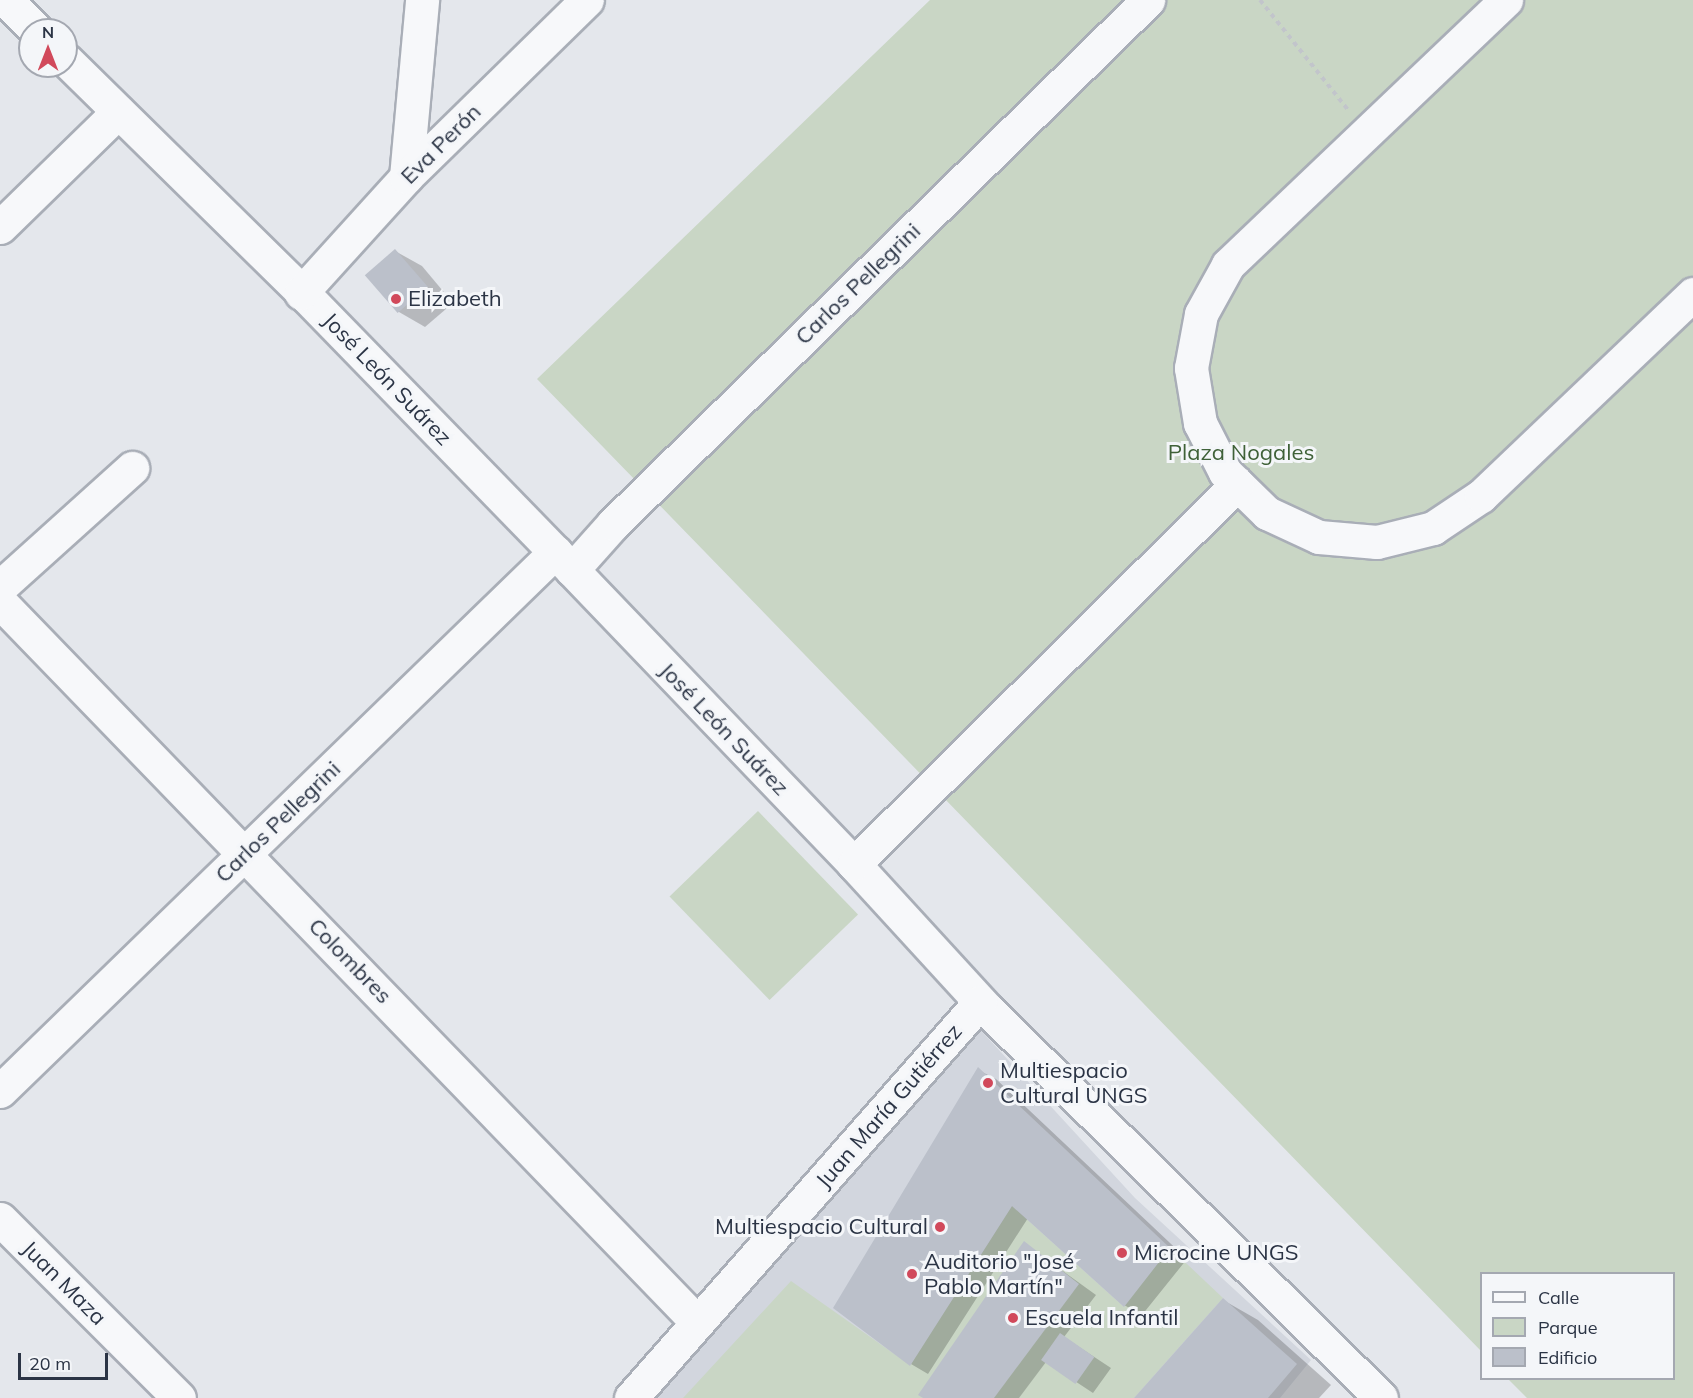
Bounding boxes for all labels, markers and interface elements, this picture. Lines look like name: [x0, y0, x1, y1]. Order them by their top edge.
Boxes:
north arrow: [18, 18, 78, 78]
text: N: [42, 22, 54, 42]
street label: Eva Perón: [396, 99, 486, 189]
street label: Carlos Pellegrini: [790, 218, 926, 350]
place label: Elizabeth: [408, 286, 502, 312]
marker: Elizabeth: [389, 292, 403, 306]
street label: José León Suárez: [317, 307, 457, 451]
park label: Plaza Nogales: [1168, 440, 1314, 466]
street label: José León Suárez: [654, 657, 794, 801]
street label: Carlos Pellegrini: [210, 756, 346, 888]
street label: Colombres: [303, 913, 397, 1009]
street label: Juan María Gutiérrez: [811, 1019, 967, 1193]
place label: Multiespacio Cultural UNGS: [1000, 1057, 1147, 1108]
marker: Multiespacio Cultural UNGS: [981, 1076, 995, 1090]
place label: Multiespacio Cultural: [715, 1214, 928, 1240]
marker: Multiespacio Cultural: [933, 1220, 947, 1234]
street label: Juan Maza: [16, 1235, 112, 1331]
place label: Microcine UNGS: [1134, 1240, 1298, 1266]
marker: Microcine UNGS: [1115, 1246, 1129, 1260]
place label: Auditorio "José Pablo Martín": [924, 1248, 1074, 1300]
marker: Auditorio "José Pablo Martín": [905, 1267, 919, 1281]
legend: [1480, 1272, 1675, 1380]
text: Calle: [1538, 1286, 1579, 1309]
place label: Escuela Infantil: [1025, 1305, 1179, 1331]
marker: Escuela Infantil: [1006, 1311, 1020, 1325]
text: Parque: [1538, 1316, 1597, 1339]
scale bar: [21, 1341, 111, 1379]
text: Edificio: [1538, 1346, 1597, 1369]
text: 20 m: [29, 1352, 71, 1375]

